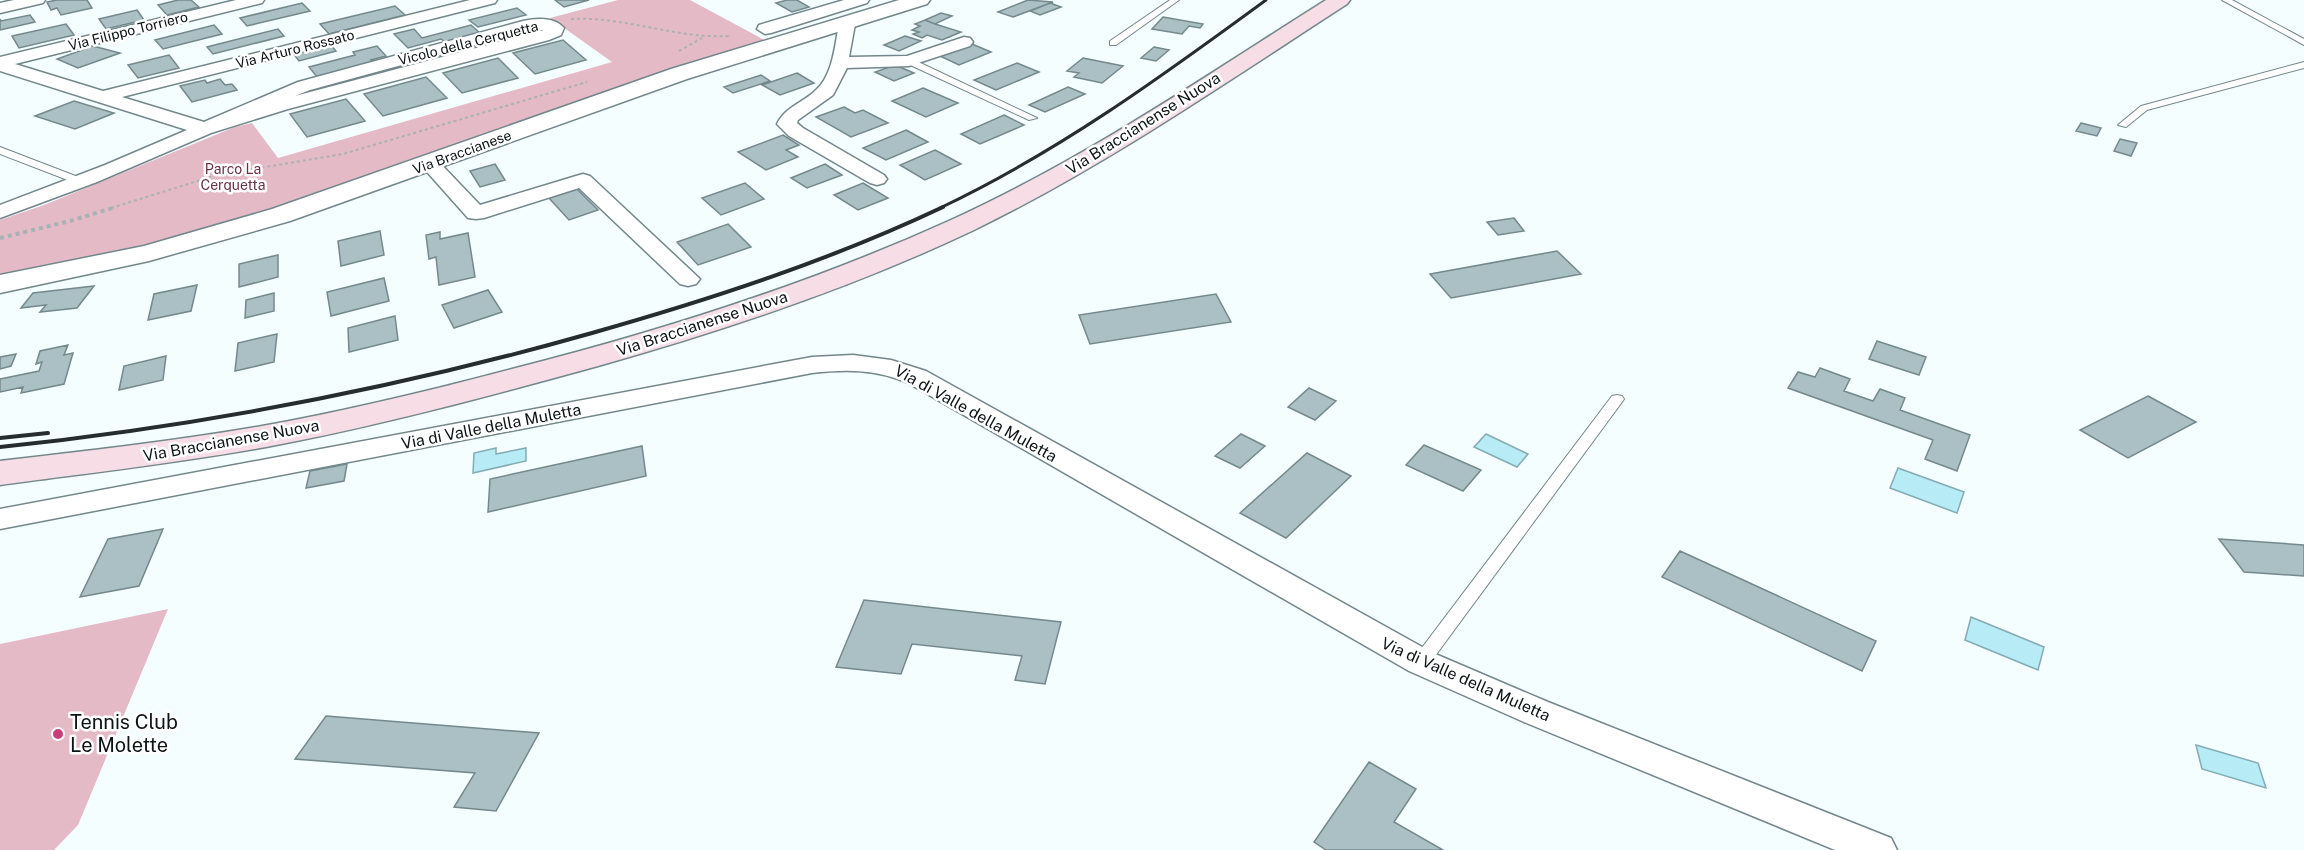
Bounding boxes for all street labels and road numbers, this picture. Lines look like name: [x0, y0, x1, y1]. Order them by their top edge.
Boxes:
street label: Via Filippo Torriero: [67, 8, 189, 54]
street label: Vicolo della Cerquetta: [396, 18, 540, 68]
street label: Via Arturo Rossato: [234, 27, 356, 71]
street label: Via Braccianense Nuova: [1063, 68, 1224, 179]
street label: Via Braccianese: [411, 127, 513, 177]
street label: Via Braccianense Nuova: [614, 287, 790, 360]
street label: Via di Valle della Muletta: [891, 361, 1060, 466]
street label: Via di Valle della Muletta: [400, 400, 583, 453]
street label: Via Braccianense Nuova: [142, 416, 321, 465]
street label: Via di Valle della Muletta: [1378, 634, 1553, 725]

